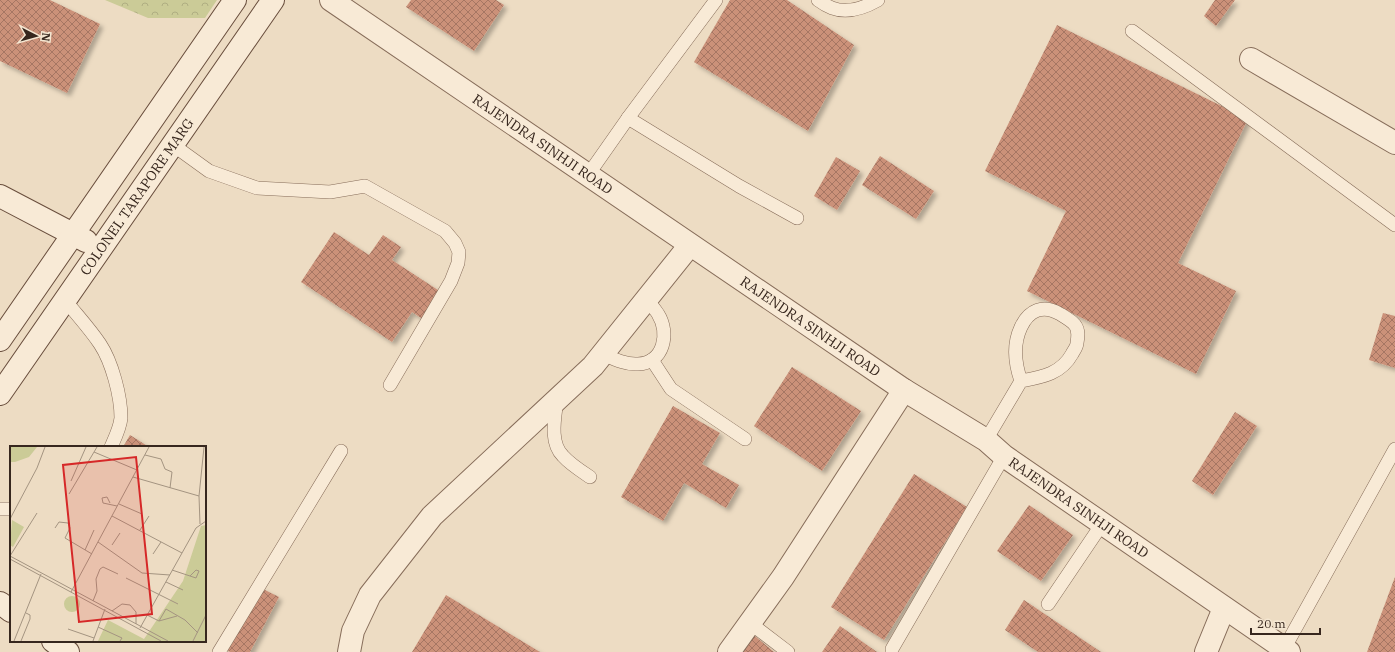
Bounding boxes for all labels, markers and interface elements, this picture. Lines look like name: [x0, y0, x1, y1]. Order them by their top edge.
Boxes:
north arrow: [16, 16, 56, 56]
text: N: [38, 32, 53, 42]
street label: RAJENDRA SINHJI ROAD: [469, 90, 616, 198]
street label: COLONEL TARAPORE MARG: [76, 115, 197, 279]
street label: RAJENDRA SINHJI ROAD: [737, 272, 884, 381]
inset map: [10, 446, 206, 642]
street label: RAJENDRA SINHJI ROAD: [1005, 453, 1152, 562]
scale bar: [1251, 610, 1320, 636]
text: 20 m: [1257, 616, 1286, 631]

